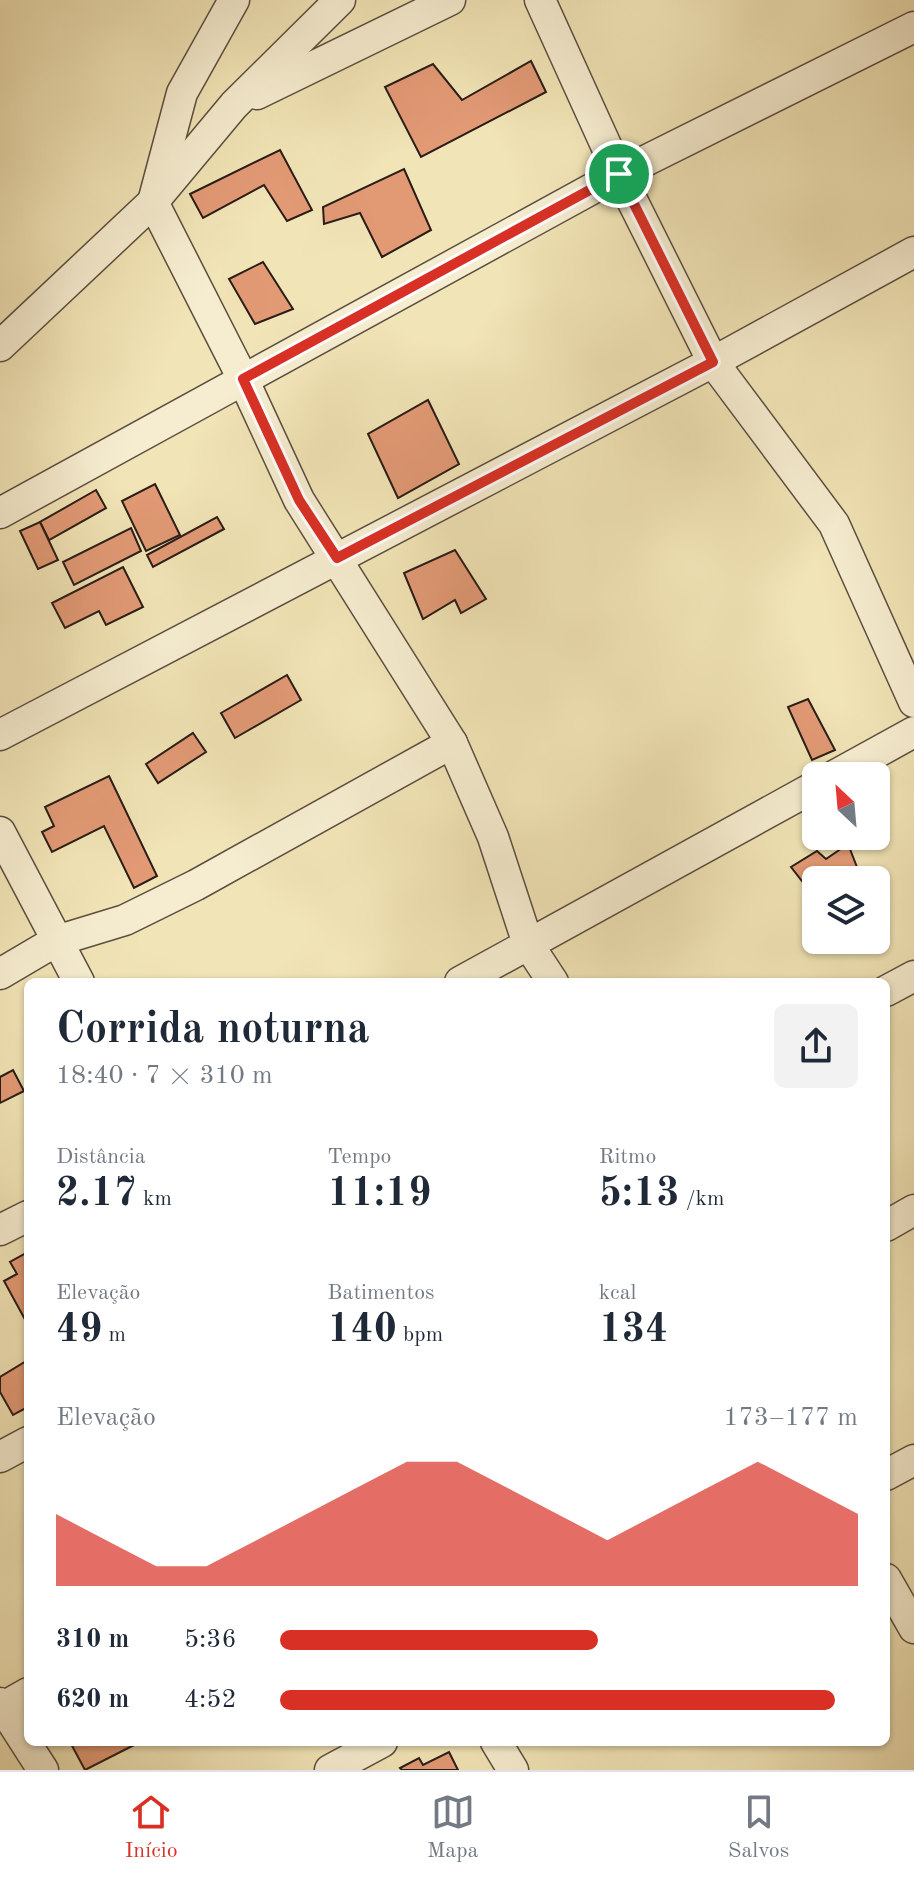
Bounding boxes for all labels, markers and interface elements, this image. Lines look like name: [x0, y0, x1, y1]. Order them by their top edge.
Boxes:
pin: [585, 140, 653, 208]
icon: arrive: [597, 152, 641, 196]
north arrow: [802, 762, 890, 850]
map controls: [802, 762, 890, 954]
button: layers: [802, 866, 890, 954]
button: share: [774, 1004, 858, 1088]
text: Corrida noturna: [56, 1008, 370, 1052]
text: 18:40 · 7 × 310 m: [56, 1063, 273, 1089]
text: Distância: [56, 1146, 146, 1168]
text: Tempo: [327, 1146, 391, 1168]
text: Ritmo: [599, 1146, 656, 1168]
text: 2.17: [56, 1175, 137, 1215]
text: 11:19: [327, 1175, 431, 1215]
text: 5:13: [599, 1175, 679, 1215]
text: km: [137, 1188, 172, 1210]
text: /km: [679, 1188, 724, 1210]
text: Elevação: [56, 1282, 140, 1304]
text: Batimentos: [327, 1282, 435, 1304]
text: kcal: [599, 1282, 637, 1304]
text: 49: [56, 1311, 102, 1351]
text: 140: [327, 1311, 397, 1351]
text: 134: [599, 1311, 668, 1351]
text: m: [102, 1324, 126, 1346]
text: bpm: [397, 1324, 443, 1346]
text: Elevação: [56, 1405, 156, 1431]
text: 173–177 m: [723, 1405, 858, 1431]
text: 310 m: [56, 1627, 129, 1653]
text: 5:36: [184, 1627, 237, 1653]
text: 620 m: [56, 1687, 129, 1713]
text: 4:52: [184, 1687, 237, 1713]
tab: Início: [125, 1790, 178, 1865]
tab: Mapa: [427, 1790, 478, 1865]
tab: Salvos: [728, 1790, 789, 1865]

